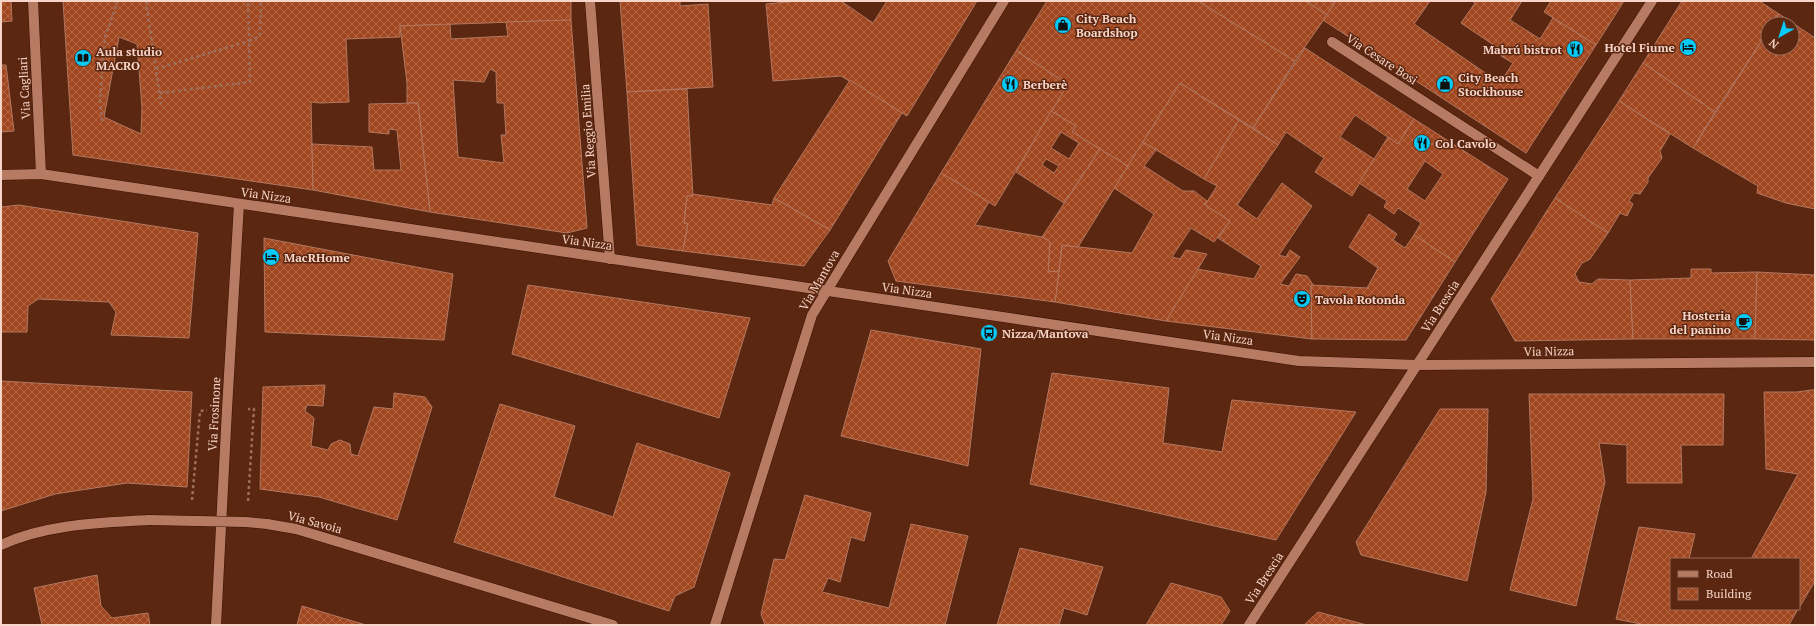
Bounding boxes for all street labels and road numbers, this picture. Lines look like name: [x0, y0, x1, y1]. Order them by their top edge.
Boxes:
street label: Via Cesare Bosi: [1344, 30, 1421, 88]
street label: Via Cagliari: [15, 56, 33, 120]
street label: Via Reggio Emilia: [577, 83, 599, 179]
street label: Via Nizza: [240, 184, 292, 206]
street label: Via Nizza: [561, 231, 613, 253]
street label: Via Mantova: [796, 247, 842, 313]
street label: Via Brescia: [1418, 277, 1462, 335]
street label: Via Nizza: [881, 279, 933, 301]
street label: Via Nizza: [1202, 326, 1254, 348]
street label: Via Nizza: [1524, 343, 1574, 359]
street label: Via Frosinone: [205, 377, 223, 451]
street label: Via Savoia: [286, 508, 344, 536]
street label: Via Brescia: [1242, 549, 1286, 607]

